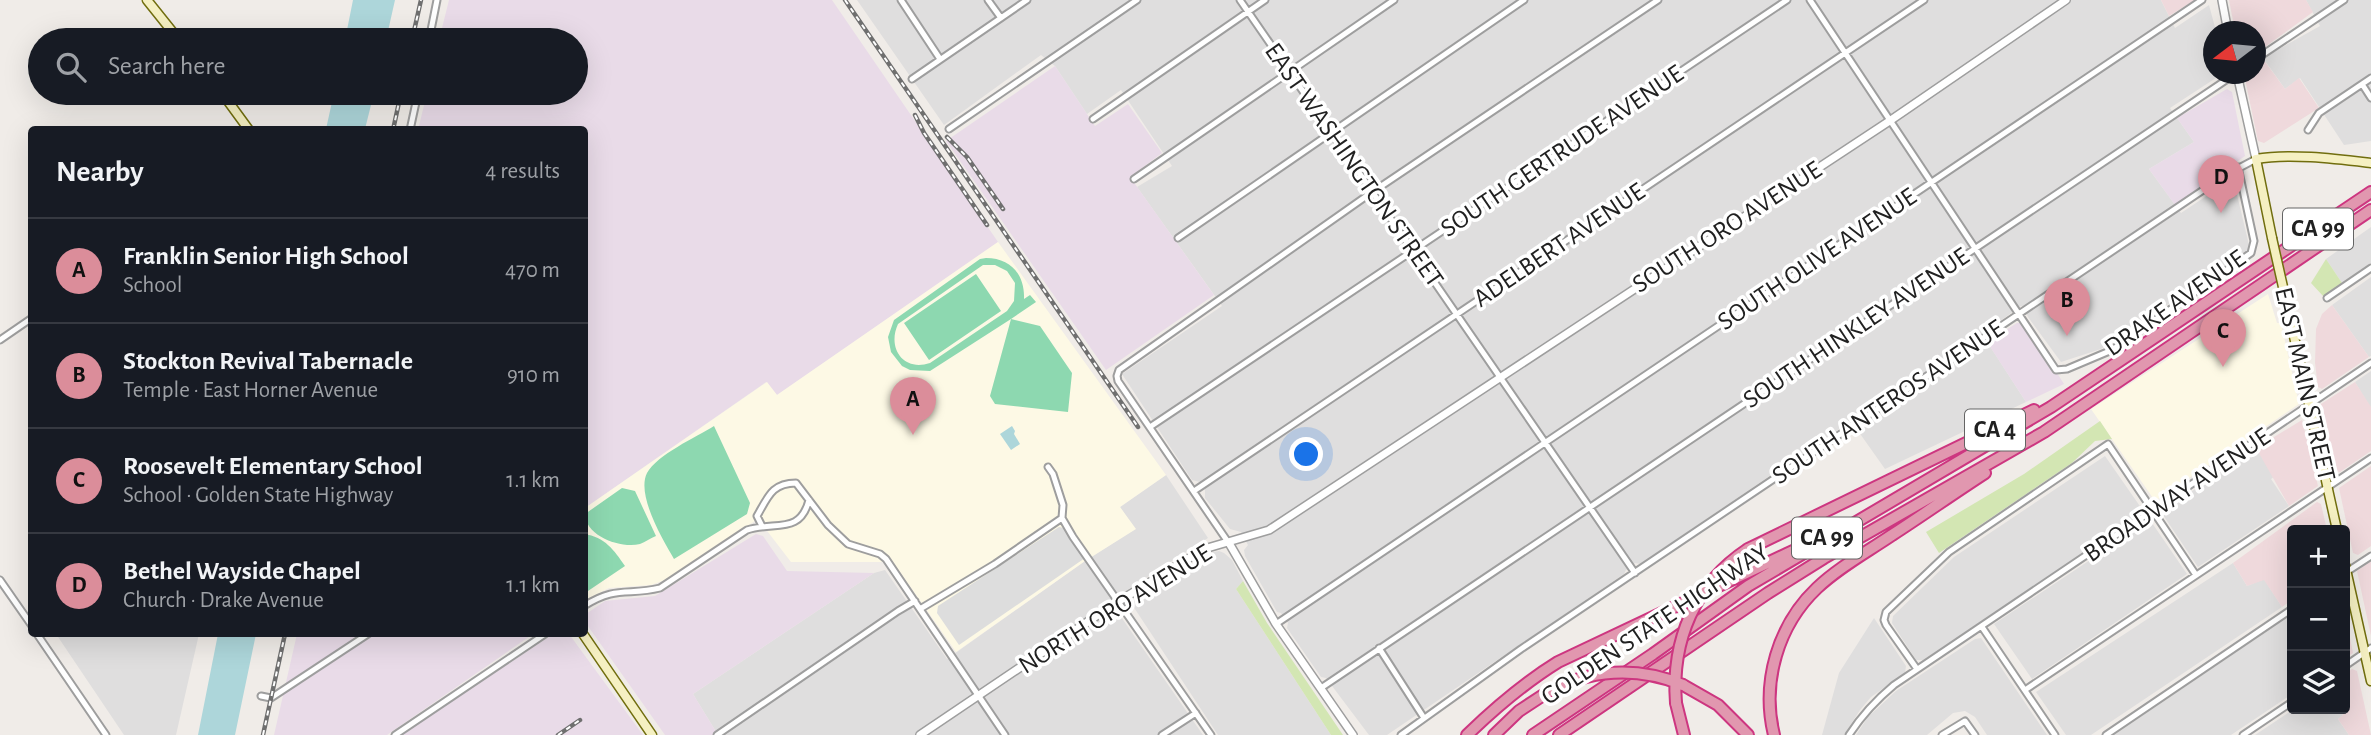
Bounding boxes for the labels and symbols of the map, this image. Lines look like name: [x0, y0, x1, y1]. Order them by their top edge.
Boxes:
north arrow: [2203, 21, 2266, 84]
street label: EAST WASHINGTON STREET: [1260, 38, 1448, 292]
street label: SOUTH GERTRUDE AVENUE: [1436, 60, 1688, 242]
pin: D: [2198, 155, 2244, 213]
street label: SOUTH ORO AVENUE: [1628, 156, 1826, 298]
street label: ADELBERT AVENUE: [1469, 178, 1649, 312]
street label: SOUTH OLIVE AVENUE: [1713, 183, 1921, 335]
road number: CA 99: [2283, 209, 2353, 250]
street label: SOUTH HINKLEY AVENUE: [1738, 243, 1974, 413]
street label: DRAKE AVENUE: [2100, 245, 2250, 361]
pin: B: [2044, 278, 2090, 336]
street label: EAST MAIN STREET: [2270, 285, 2340, 484]
pin: C: [2200, 309, 2246, 367]
street label: SOUTH ANTEROS AVENUE: [1768, 315, 2008, 489]
pin: A: [890, 377, 936, 435]
road number: CA 4: [1965, 410, 2025, 450]
street label: BROADWAY AVENUE: [2079, 423, 2275, 567]
your location: [1289, 437, 1323, 471]
road number: CA 99: [1792, 518, 1862, 558]
street label: GOLDEN STATE HIGHWAY: [1537, 538, 1774, 710]
street label: NORTH ORO AVENUE: [1014, 539, 1216, 679]

